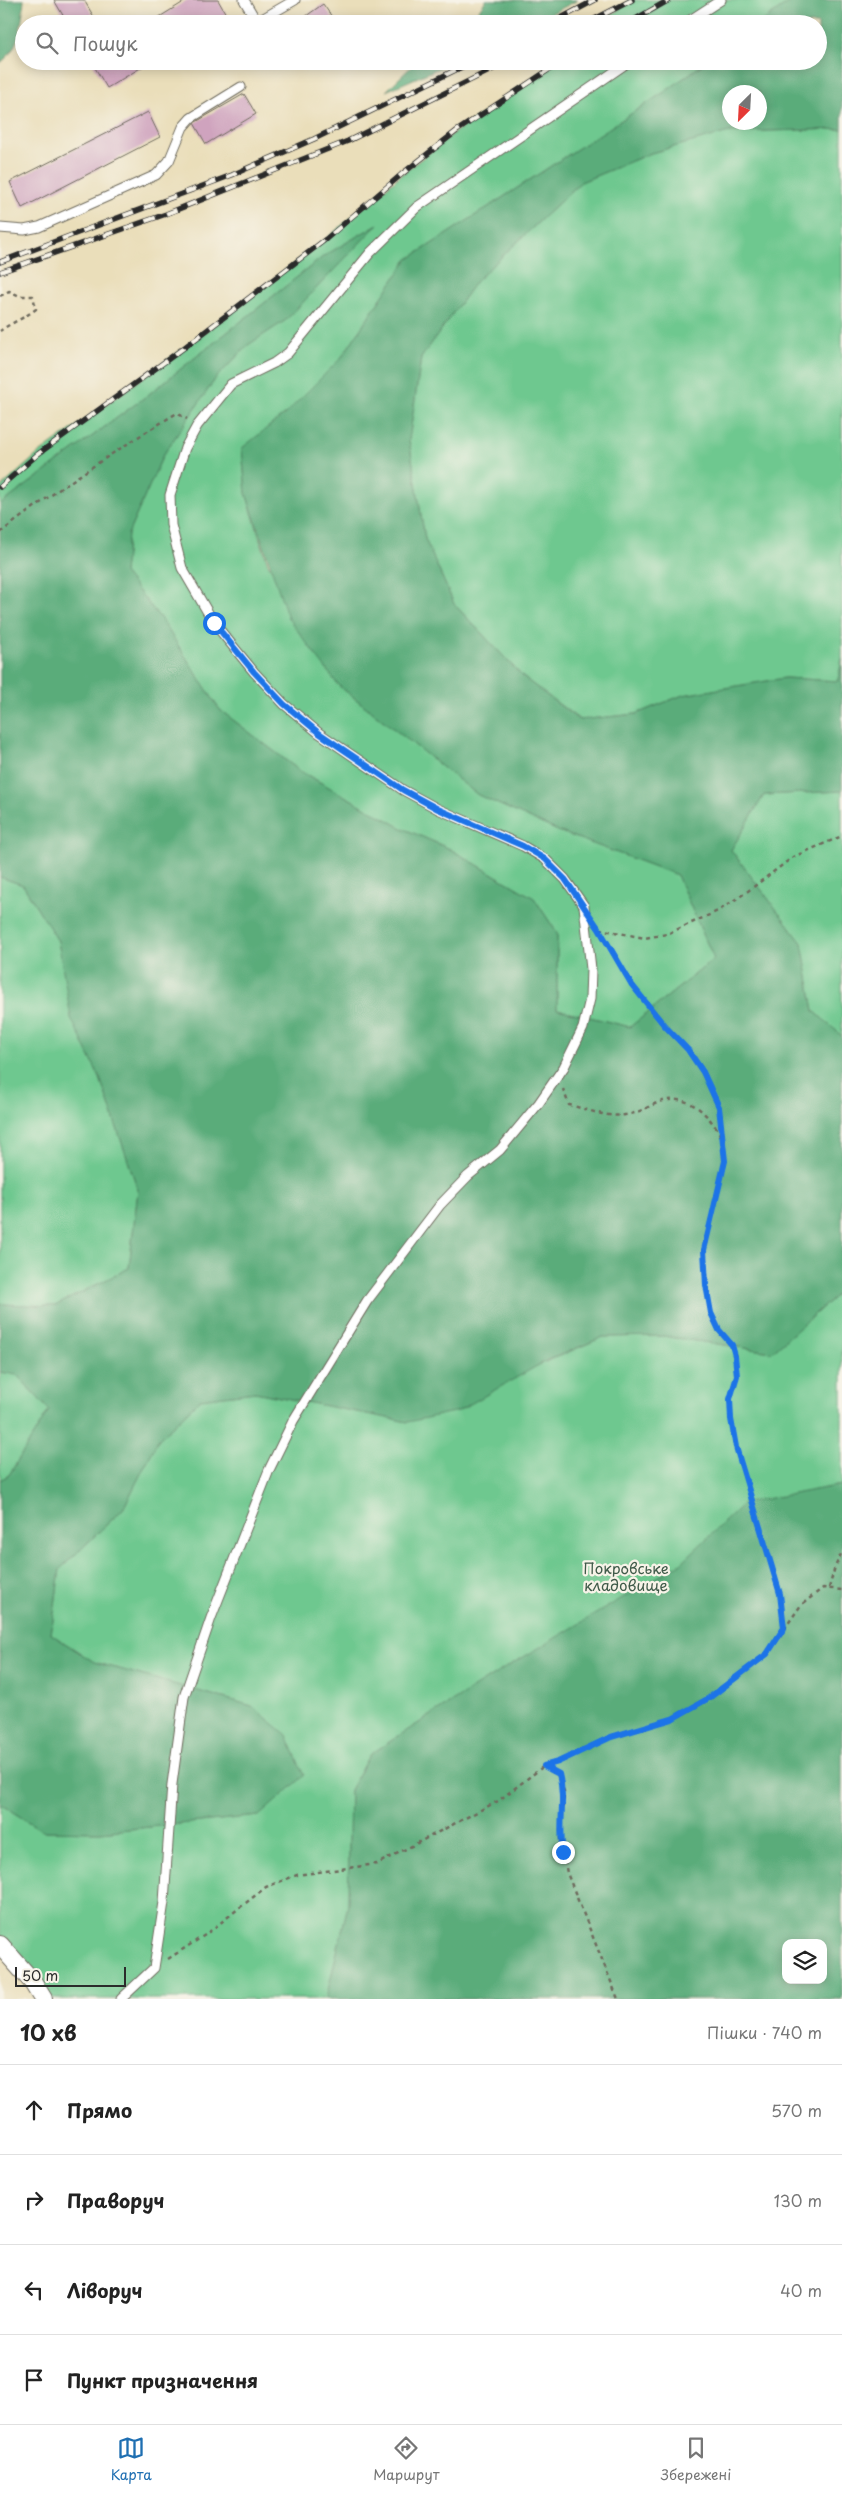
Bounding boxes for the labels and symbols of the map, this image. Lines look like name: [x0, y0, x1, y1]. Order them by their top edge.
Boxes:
north arrow: [722, 85, 767, 130]
route start: [203, 612, 226, 635]
park label: Покровське кладовище: [583, 1556, 669, 1596]
route end: [552, 1841, 575, 1864]
scale bar: [15, 1964, 126, 1987]

